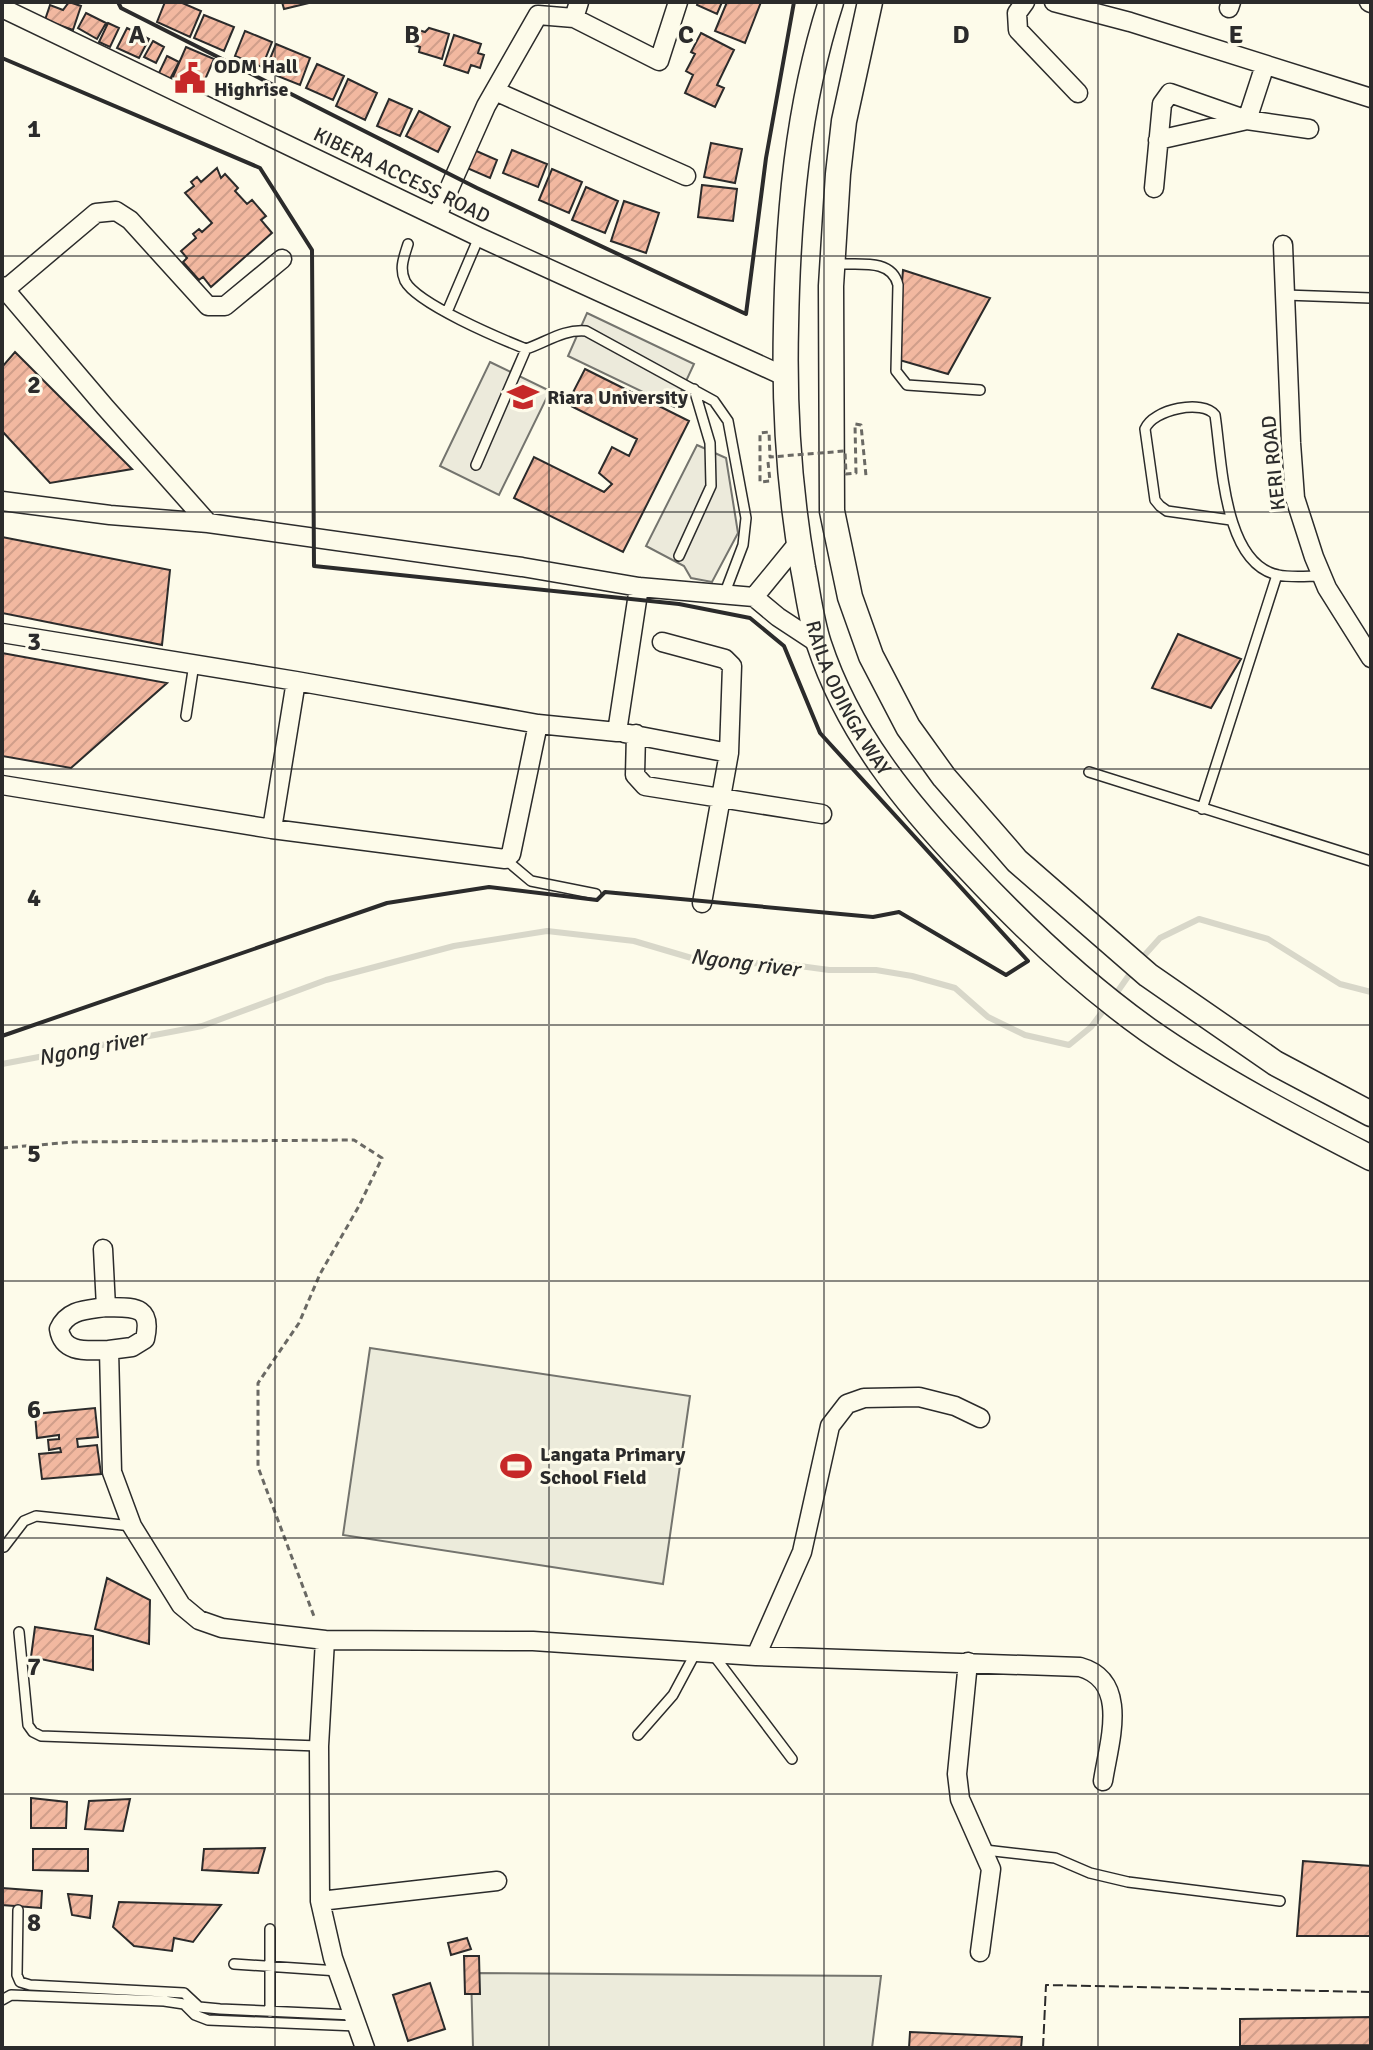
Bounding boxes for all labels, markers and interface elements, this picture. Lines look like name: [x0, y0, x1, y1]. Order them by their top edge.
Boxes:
text: A: [129, 19, 146, 51]
text: B: [404, 19, 420, 51]
text: C: [678, 19, 694, 51]
text: D: [952, 19, 970, 51]
text: E: [1229, 19, 1243, 51]
place label: ODM Hall Highrise: [214, 54, 298, 102]
public building icon: ODM Hall Highrise: [173, 61, 207, 95]
text: 1: [27, 113, 41, 145]
street label: KIBERA ACCESS ROAD: [309, 122, 494, 229]
text: 2: [27, 369, 41, 401]
school or university icon: Riara University: [506, 380, 540, 414]
place label: Riara University: [547, 385, 688, 410]
street label: KERI ROAD: [1256, 414, 1291, 512]
street label: RAILA ODINGA WAY: [800, 618, 896, 780]
text: 3: [27, 626, 41, 658]
text: 4: [27, 882, 41, 914]
water label: Ngong river: [689, 942, 804, 983]
water label: Ngong river: [36, 1023, 151, 1071]
text: 5: [27, 1138, 41, 1170]
text: 6: [27, 1394, 41, 1426]
place label: Langata Primary School Field: [540, 1442, 685, 1490]
sports icon: Langata Primary School Field: [499, 1449, 533, 1483]
text: 7: [27, 1651, 41, 1683]
text: 8: [27, 1907, 41, 1939]

